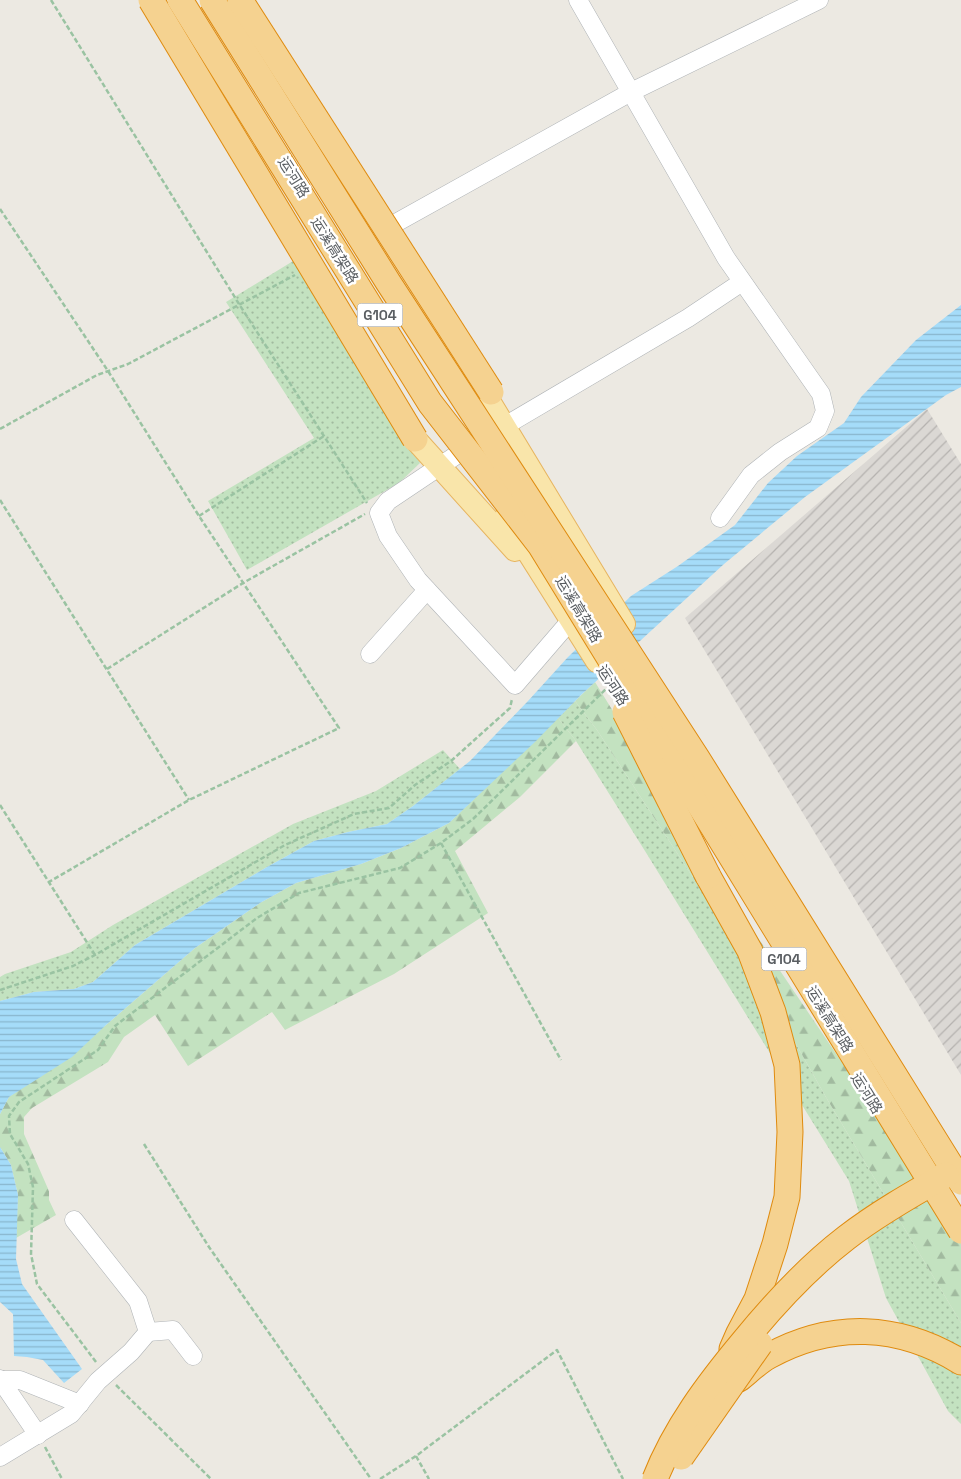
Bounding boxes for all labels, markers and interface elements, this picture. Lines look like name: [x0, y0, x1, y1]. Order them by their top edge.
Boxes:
street label: 运河路: [274, 153, 314, 201]
street label: 运溪高架路: [307, 213, 363, 287]
road number: G104: [358, 304, 402, 326]
street label: 运溪高架路: [552, 572, 606, 646]
street label: 运河路: [593, 661, 633, 709]
road number: G104: [762, 948, 806, 971]
street label: 运溪高架路: [802, 982, 858, 1056]
street label: 运河路: [847, 1069, 887, 1117]

